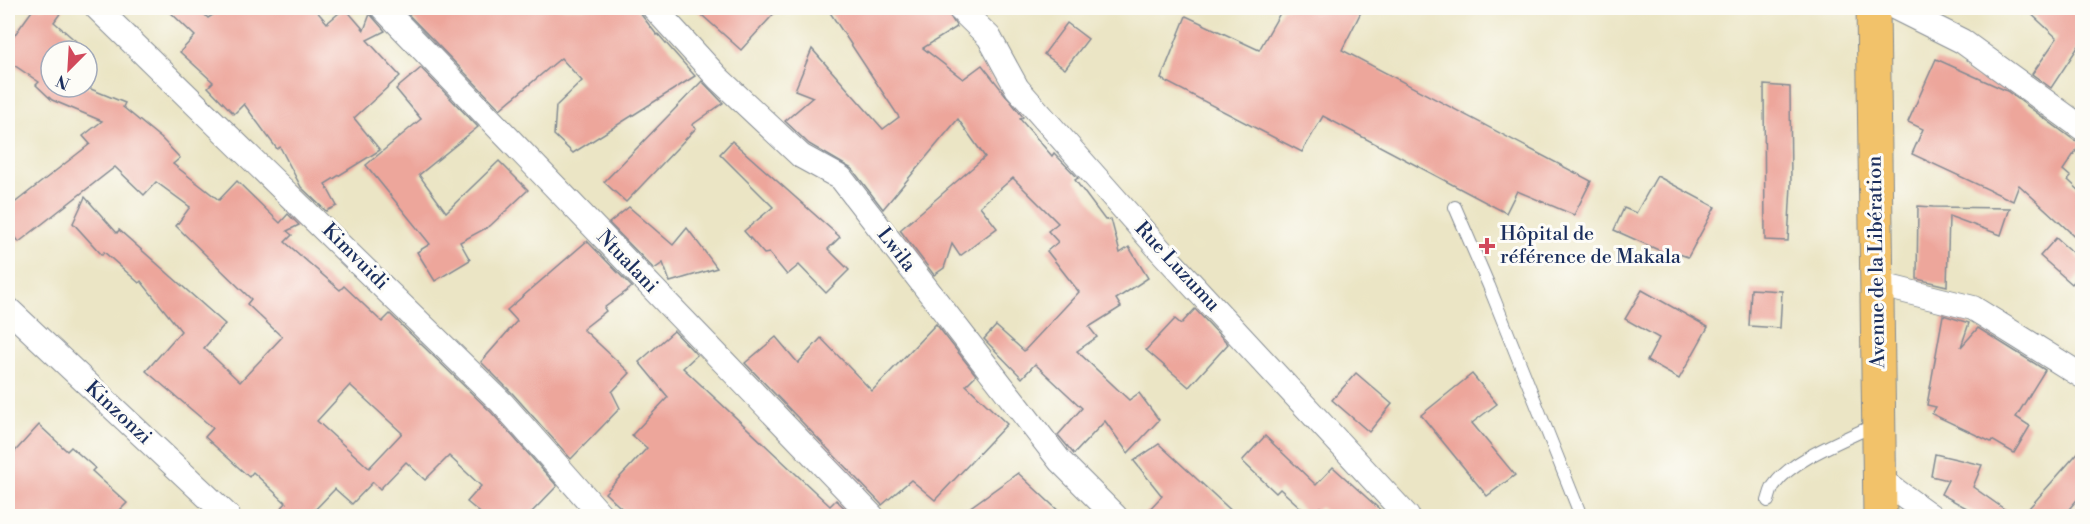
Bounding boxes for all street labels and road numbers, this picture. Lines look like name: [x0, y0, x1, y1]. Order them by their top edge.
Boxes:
street label: Avenue de la Libération: [1863, 155, 1891, 370]
street label: Rue Luzumu: [1129, 217, 1225, 318]
street label: Kimvuidi: [316, 218, 394, 296]
street label: Lwila: [871, 223, 922, 278]
street label: Ntualani: [591, 225, 663, 299]
street label: Kinzonzi: [79, 376, 157, 450]

